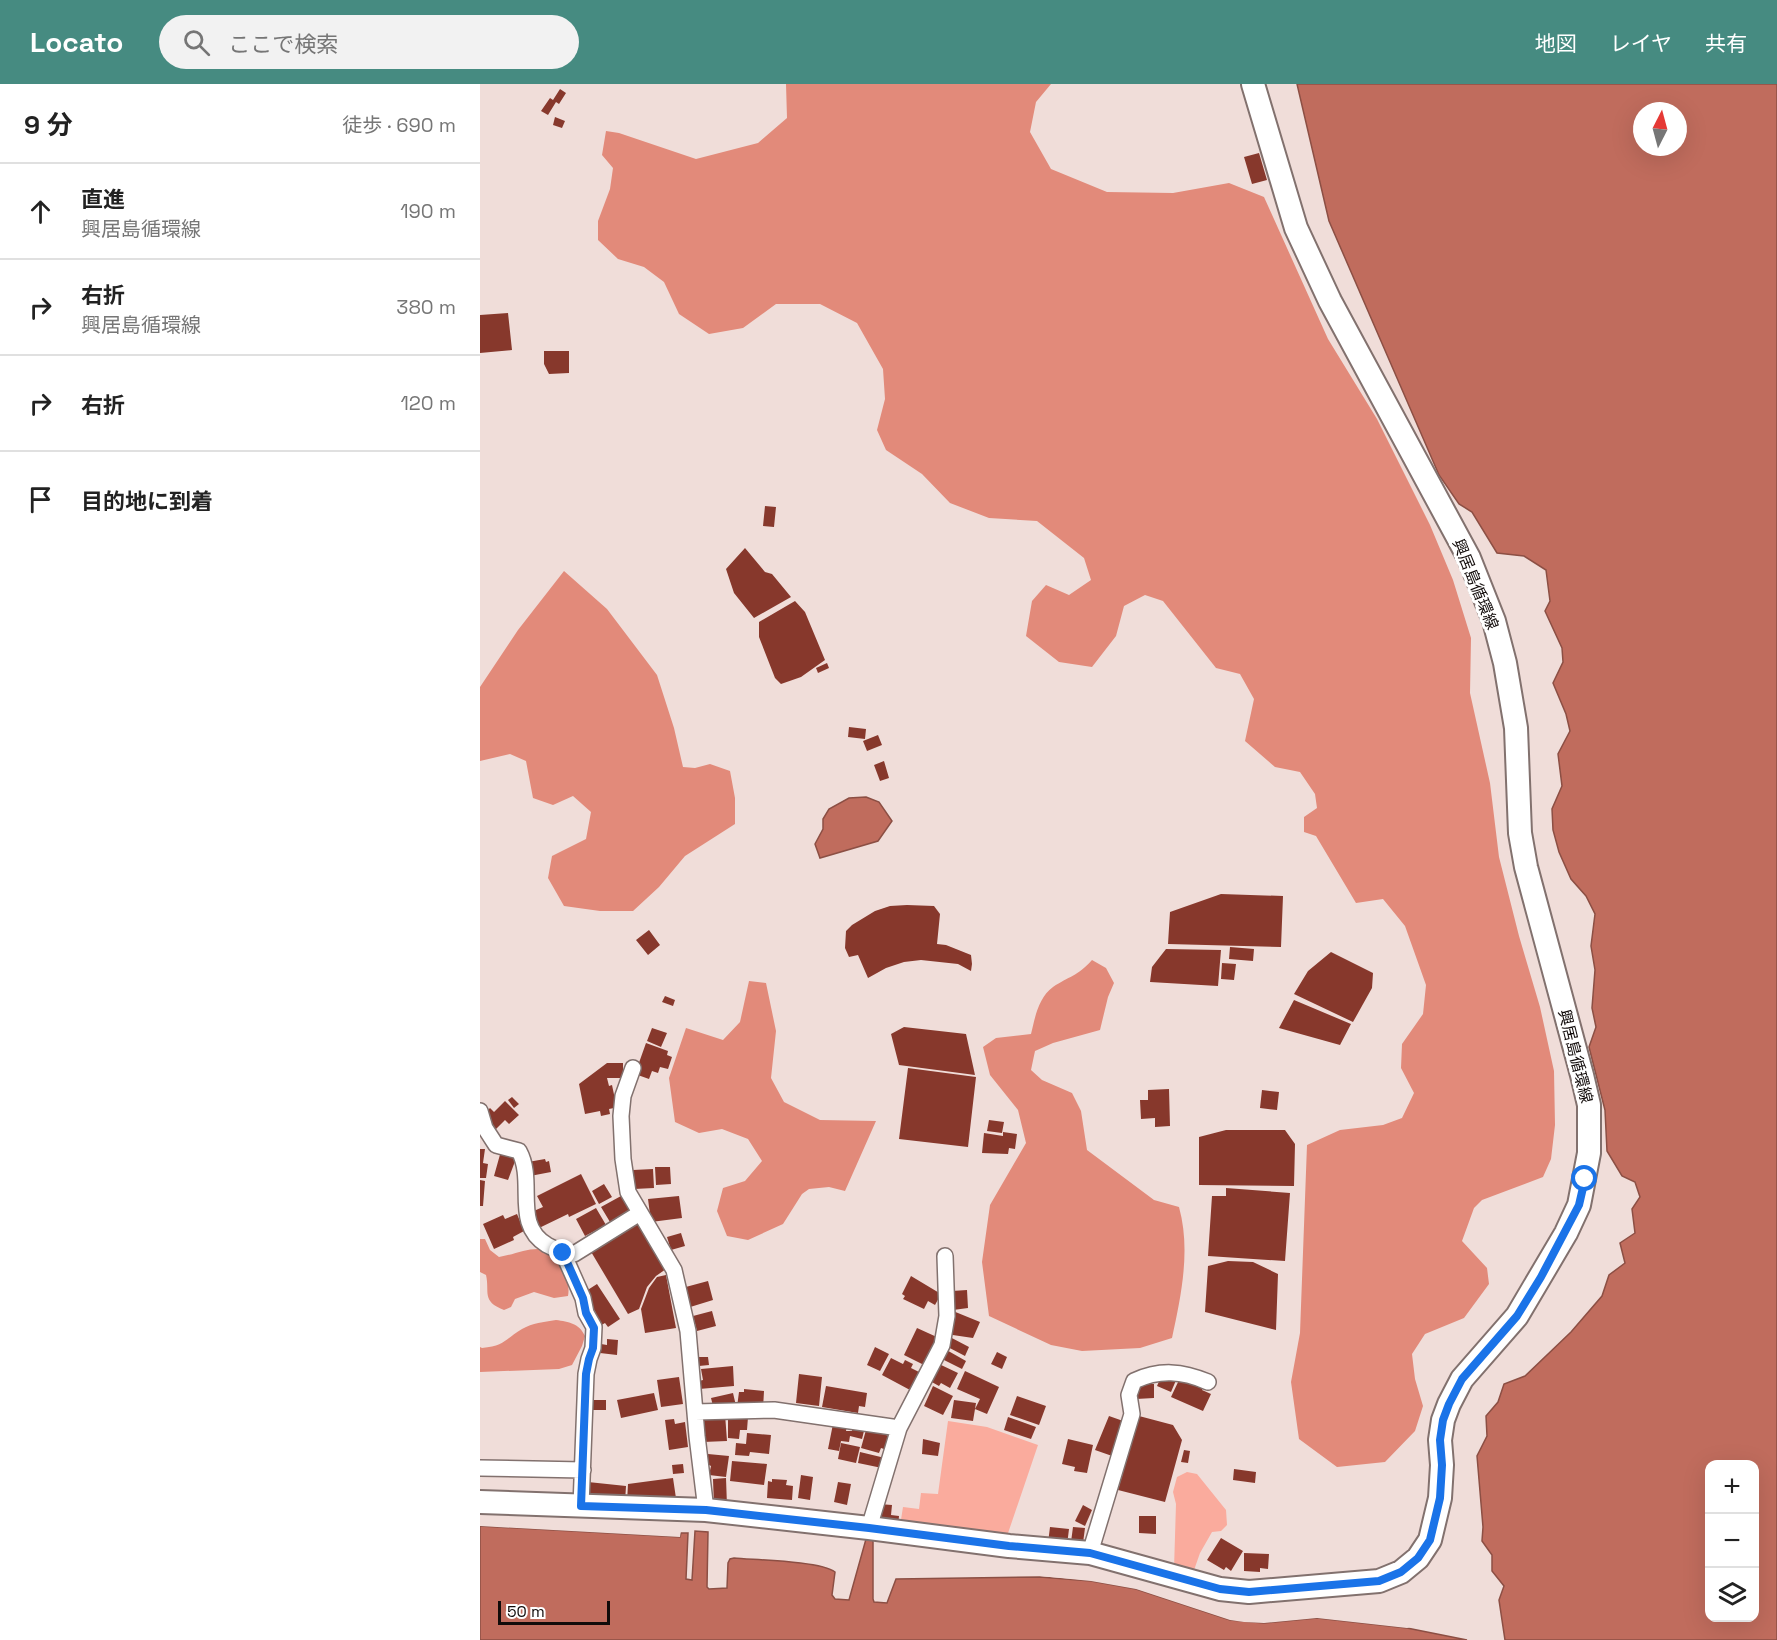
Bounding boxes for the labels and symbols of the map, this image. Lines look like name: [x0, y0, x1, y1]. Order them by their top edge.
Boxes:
north arrow: [1633, 102, 1687, 156]
street label: 興居島循環線: [1448, 536, 1503, 633]
street label: 興居島循環線: [1554, 1007, 1597, 1105]
route start: [1571, 1165, 1597, 1191]
route end: [549, 1239, 575, 1265]
scale bar: [498, 1598, 610, 1626]

